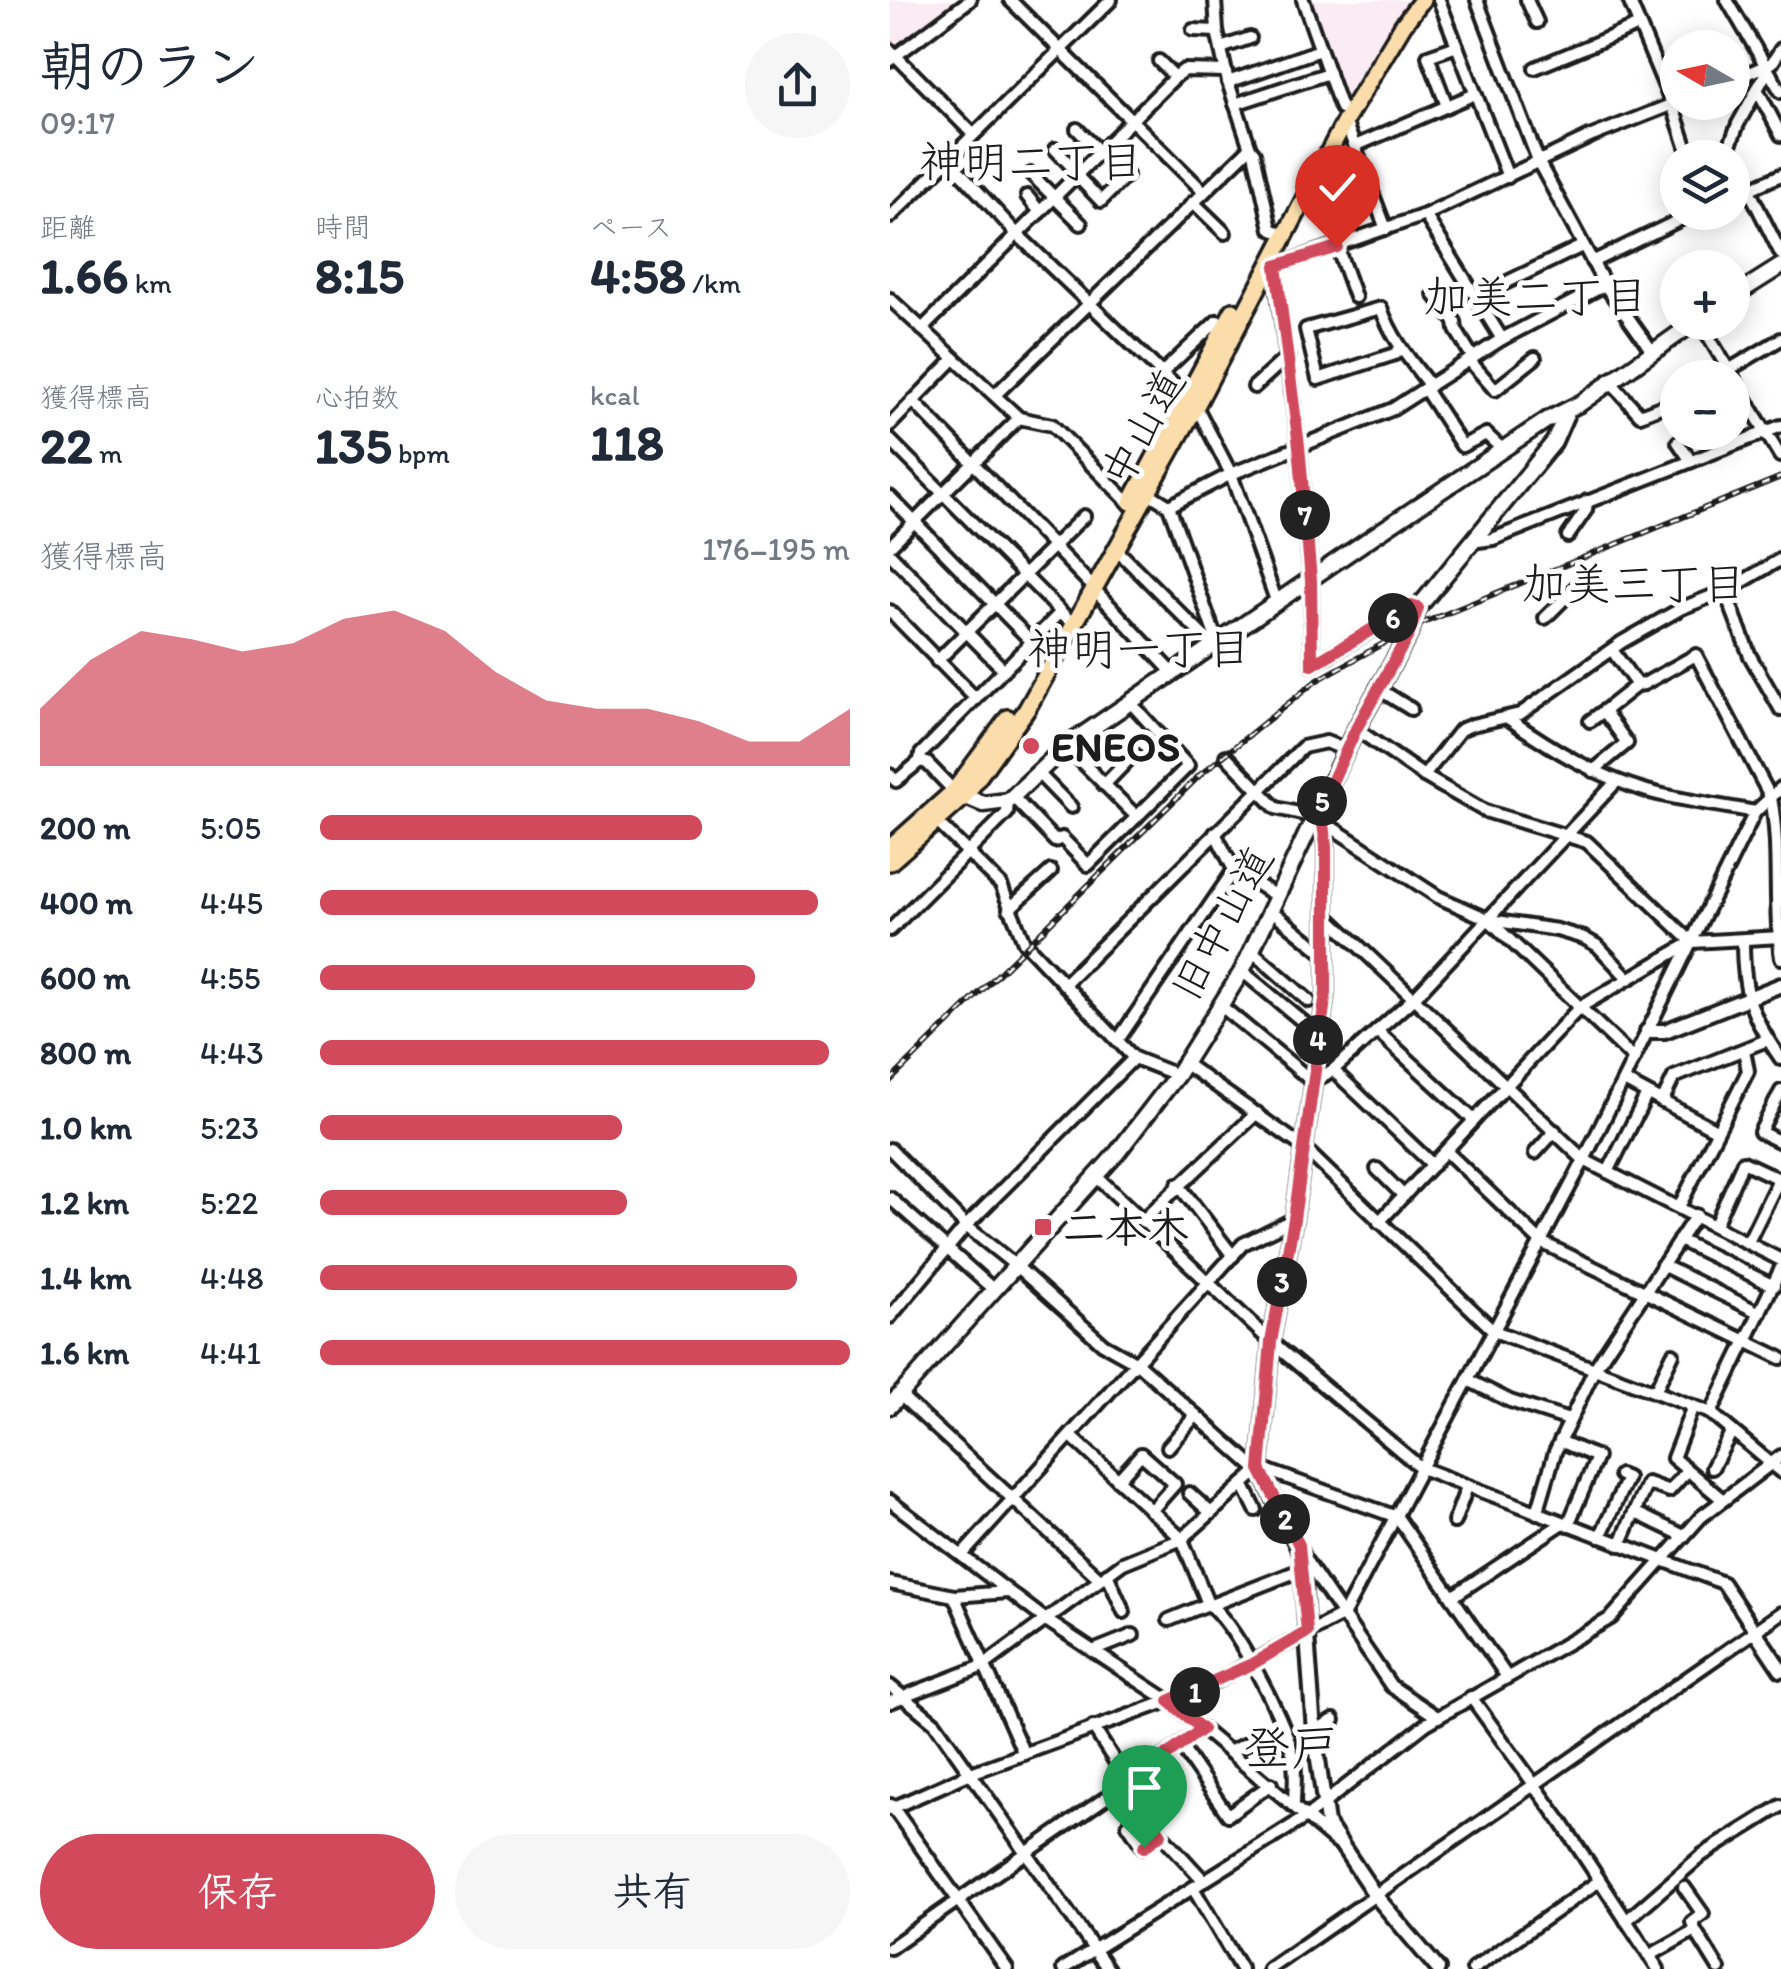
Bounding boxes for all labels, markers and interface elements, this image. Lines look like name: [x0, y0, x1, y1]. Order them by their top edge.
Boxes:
north arrow: [1660, 30, 1750, 120]
map controls: [1660, 30, 1750, 450]
text: 朝のラン: [40, 33, 260, 99]
button: share: [745, 33, 850, 138]
text: 09:17: [40, 104, 115, 142]
district label: 神明二丁目: [918, 134, 1144, 188]
button: layers: [1660, 140, 1750, 230]
pin: [1295, 145, 1380, 248]
icon: check: [1310, 160, 1365, 215]
text: 距離: [40, 210, 96, 244]
text: 時間: [315, 210, 371, 244]
text: ペース: [590, 210, 672, 244]
text: 1.66: [40, 245, 128, 306]
text: 8:15: [315, 245, 404, 306]
text: 4:58: [590, 245, 686, 306]
button: +: [1660, 250, 1750, 340]
text: km: [128, 266, 172, 300]
text: /km: [686, 266, 741, 300]
district label: 加美二丁目: [1423, 269, 1649, 323]
street label: 中山道: [1090, 360, 1196, 494]
button: −: [1660, 360, 1750, 450]
text: kcal: [590, 378, 640, 412]
text: 獲得標高: [40, 380, 152, 414]
text: 心拍数: [315, 380, 399, 414]
text: 118: [590, 412, 664, 473]
text: 22: [40, 415, 93, 476]
text: 135: [315, 415, 392, 476]
text: m: [93, 436, 122, 470]
text: bpm: [392, 436, 450, 470]
pin: 7: [1280, 490, 1330, 540]
text: 7: [1298, 498, 1312, 532]
text: 176–195 m: [702, 530, 850, 568]
text: 獲得標高: [40, 537, 168, 575]
district label: 加美三丁目: [1521, 556, 1747, 610]
pin: 6: [1368, 593, 1418, 643]
text: 6: [1386, 601, 1400, 635]
district label: 神明一丁目: [1026, 621, 1252, 675]
place label: ENEOS: [1051, 721, 1180, 772]
marker: ENEOS: [1020, 735, 1042, 757]
pin: 5: [1297, 776, 1347, 826]
text: 5: [1315, 784, 1329, 818]
text: 200 m: [40, 809, 130, 847]
text: 5:05: [200, 809, 261, 847]
street label: 旧中山道: [1160, 837, 1284, 1009]
text: 400 m: [40, 884, 133, 922]
text: 4:45: [200, 884, 263, 922]
text: 600 m: [40, 959, 130, 997]
text: 4:55: [200, 959, 261, 997]
pin: 4: [1293, 1015, 1343, 1065]
text: 4: [1310, 1023, 1326, 1057]
text: 800 m: [40, 1034, 131, 1072]
text: 4:43: [200, 1034, 264, 1072]
text: 1.0 km: [40, 1109, 132, 1147]
text: 5:23: [200, 1109, 259, 1147]
text: 1.2 km: [40, 1184, 129, 1222]
text: 5:22: [200, 1184, 258, 1222]
place label: 二本木: [1063, 1202, 1189, 1253]
marker: 二本木: [1032, 1216, 1054, 1238]
pin: 3: [1257, 1257, 1307, 1307]
text: 1.4 km: [40, 1259, 131, 1297]
text: 4:48: [200, 1259, 264, 1297]
text: 3: [1274, 1265, 1290, 1299]
text: 1.6 km: [40, 1334, 129, 1372]
text: 4:41: [200, 1334, 261, 1372]
pin: 2: [1260, 1494, 1310, 1544]
text: 2: [1278, 1502, 1292, 1536]
pin: 1: [1170, 1667, 1220, 1717]
text: 1: [1189, 1675, 1202, 1709]
district label: 登戸: [1243, 1718, 1339, 1776]
pin: [1102, 1745, 1187, 1848]
icon: arrive: [1117, 1760, 1172, 1815]
button: 保存: [40, 1834, 435, 1949]
button: 共有: [455, 1834, 850, 1949]

